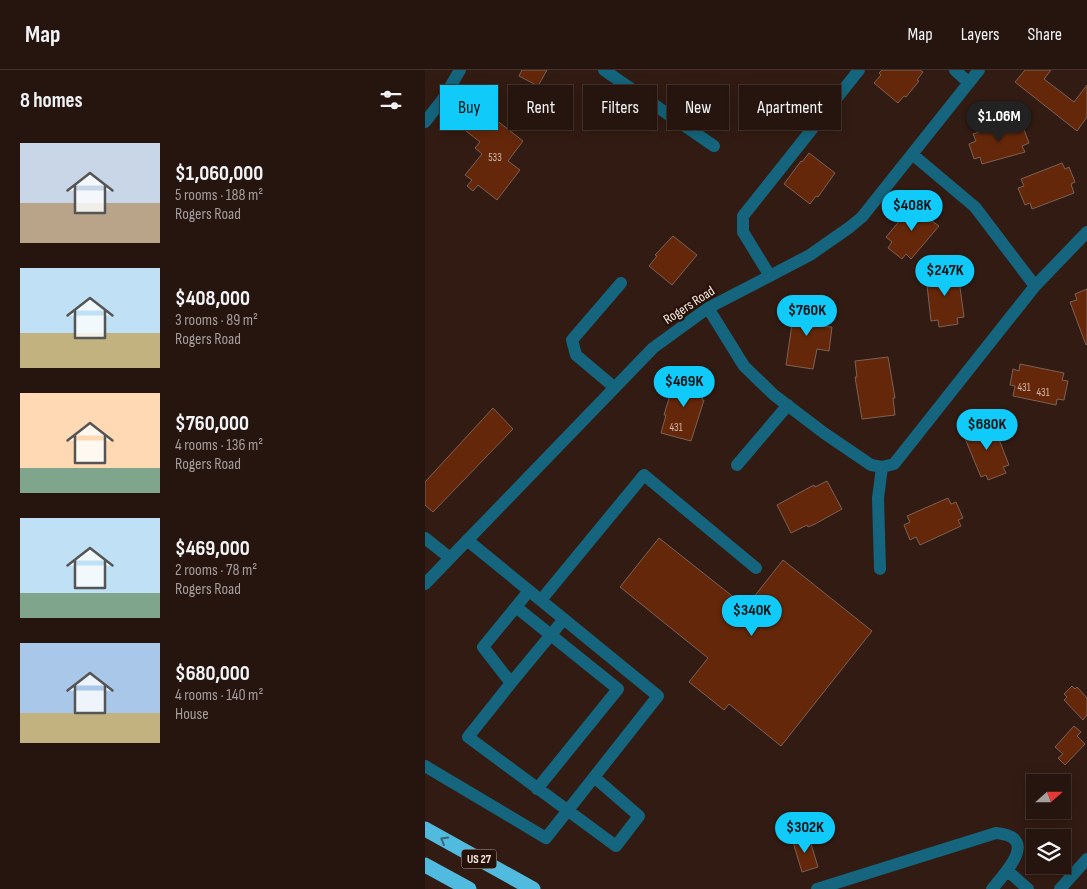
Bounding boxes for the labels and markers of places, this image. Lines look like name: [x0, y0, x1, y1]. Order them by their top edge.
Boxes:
pin: $1.06M: [958, 100, 1040, 143]
pin: $408K: [877, 190, 947, 232]
pin: $247K: [910, 254, 980, 297]
pin: $760K: [772, 294, 842, 337]
pin: $469K: [649, 366, 719, 408]
pin: $680K: [952, 408, 1022, 451]
pin: $340K: [717, 594, 787, 637]
pin: $302K: [770, 812, 840, 854]

